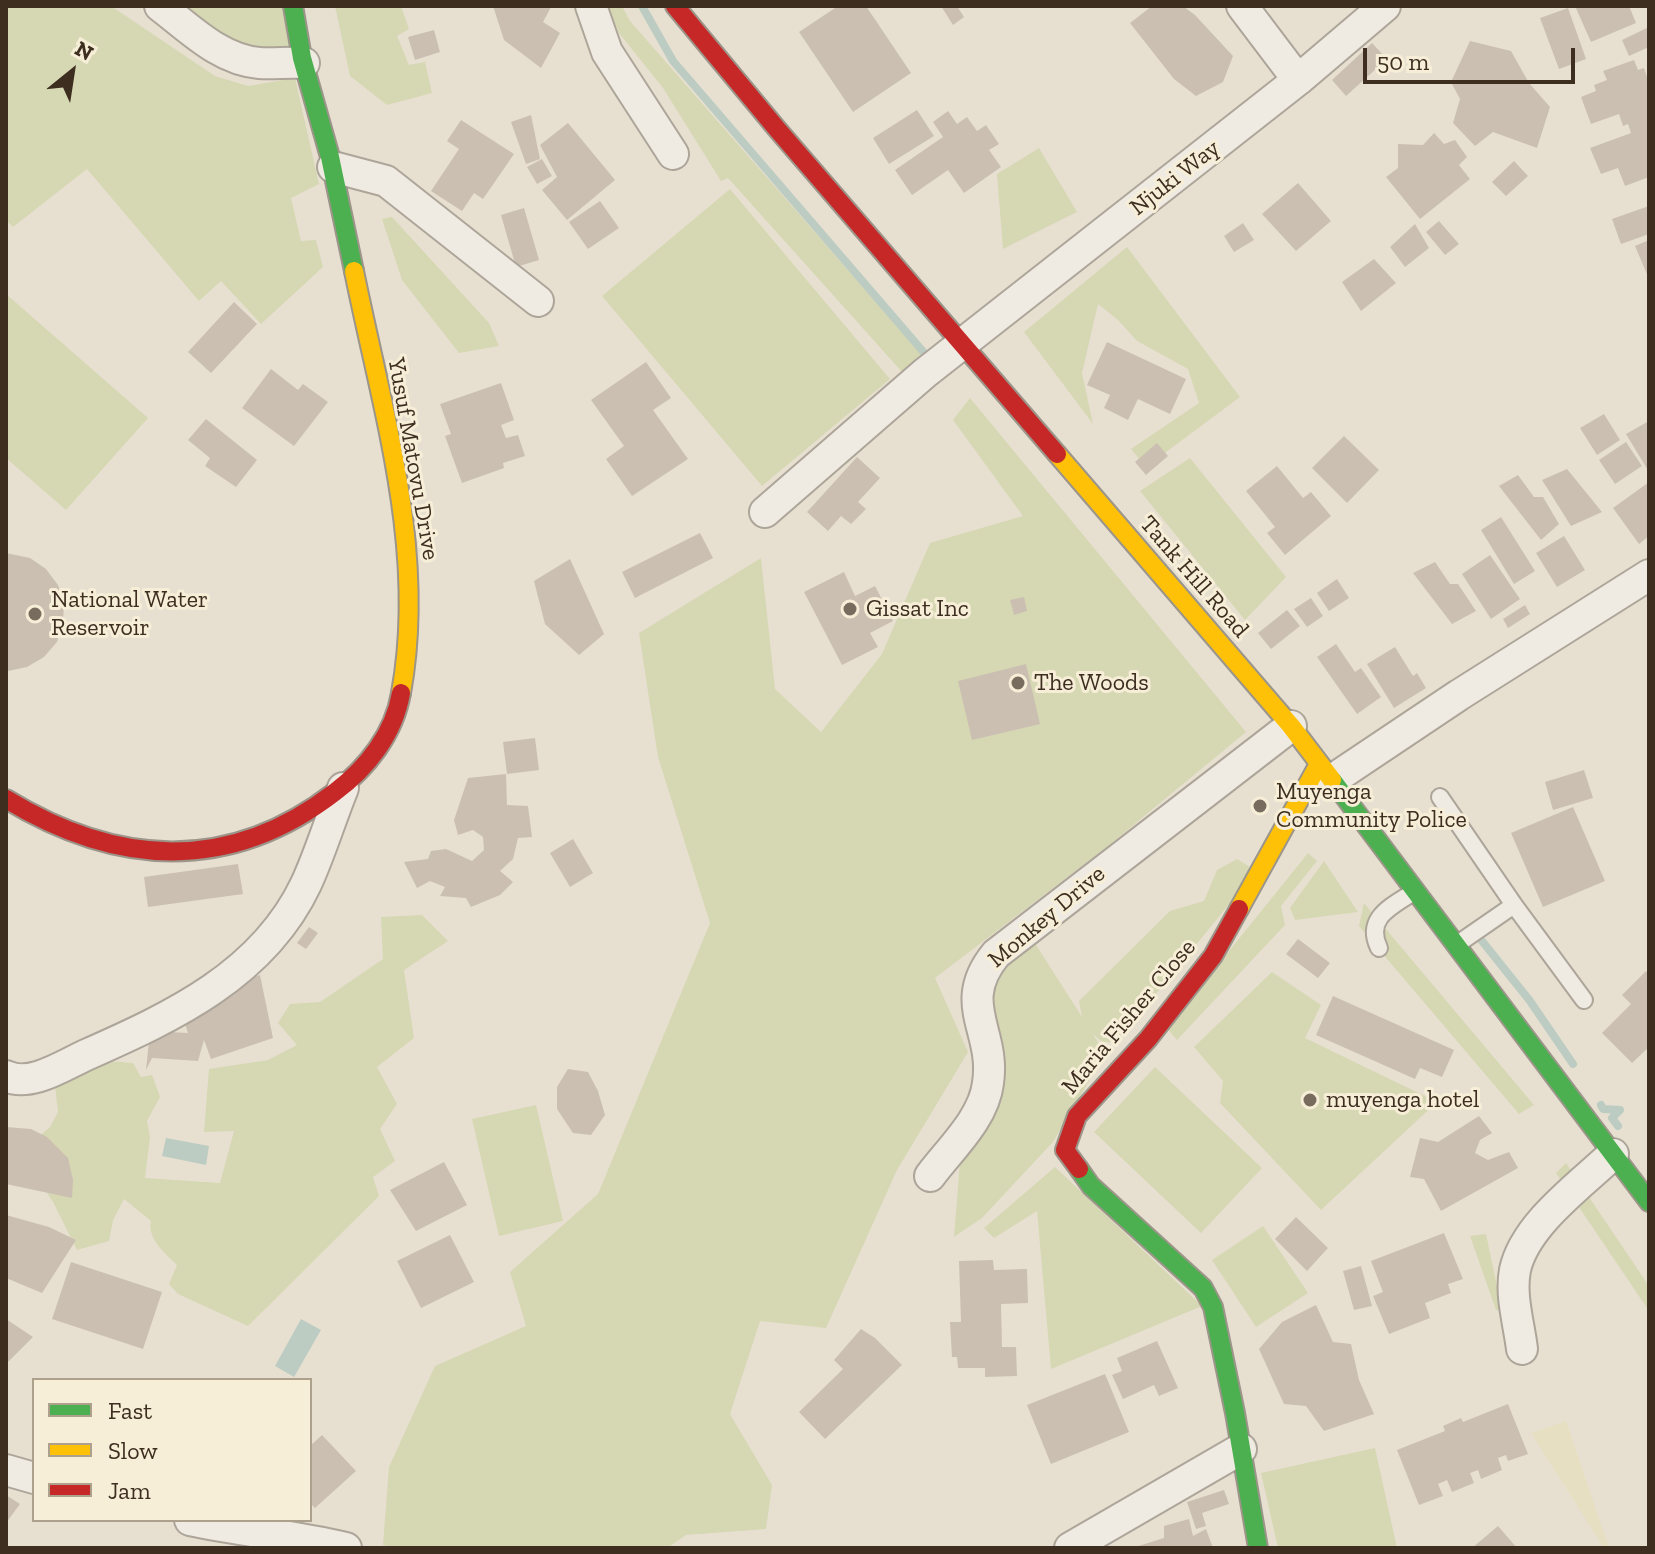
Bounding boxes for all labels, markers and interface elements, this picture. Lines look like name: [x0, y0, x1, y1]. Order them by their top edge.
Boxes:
north arrow: [32, 32, 112, 112]
scale bar: [1367, 32, 1579, 82]
text: N: [70, 35, 98, 67]
text: 50 m: [1377, 47, 1429, 76]
street label: Njuki Way: [1124, 134, 1226, 222]
street label: Yusuf Matovu Drive: [381, 356, 445, 562]
street label: Tank Hill Road: [1133, 510, 1255, 644]
place label: National Water Reservoir: [51, 586, 208, 642]
place label: Gissat Inc: [866, 595, 969, 623]
marker: Gissat Inc: [841, 600, 859, 618]
marker: National Water Reservoir: [26, 605, 44, 623]
place label: The Woods: [1034, 669, 1149, 697]
marker: The Woods: [1009, 674, 1027, 692]
place label: Muyenga Community Police: [1276, 778, 1467, 834]
marker: Muyenga Community Police: [1251, 797, 1269, 815]
street label: Monkey Drive: [983, 860, 1111, 974]
street label: Maria Fisher Close: [1056, 934, 1202, 1100]
place label: muyenga hotel: [1326, 1086, 1479, 1114]
marker: muyenga hotel: [1301, 1091, 1319, 1109]
legend: [32, 1378, 312, 1522]
text: Fast: [108, 1396, 152, 1425]
text: Slow: [108, 1436, 158, 1465]
text: Jam: [108, 1476, 151, 1505]

